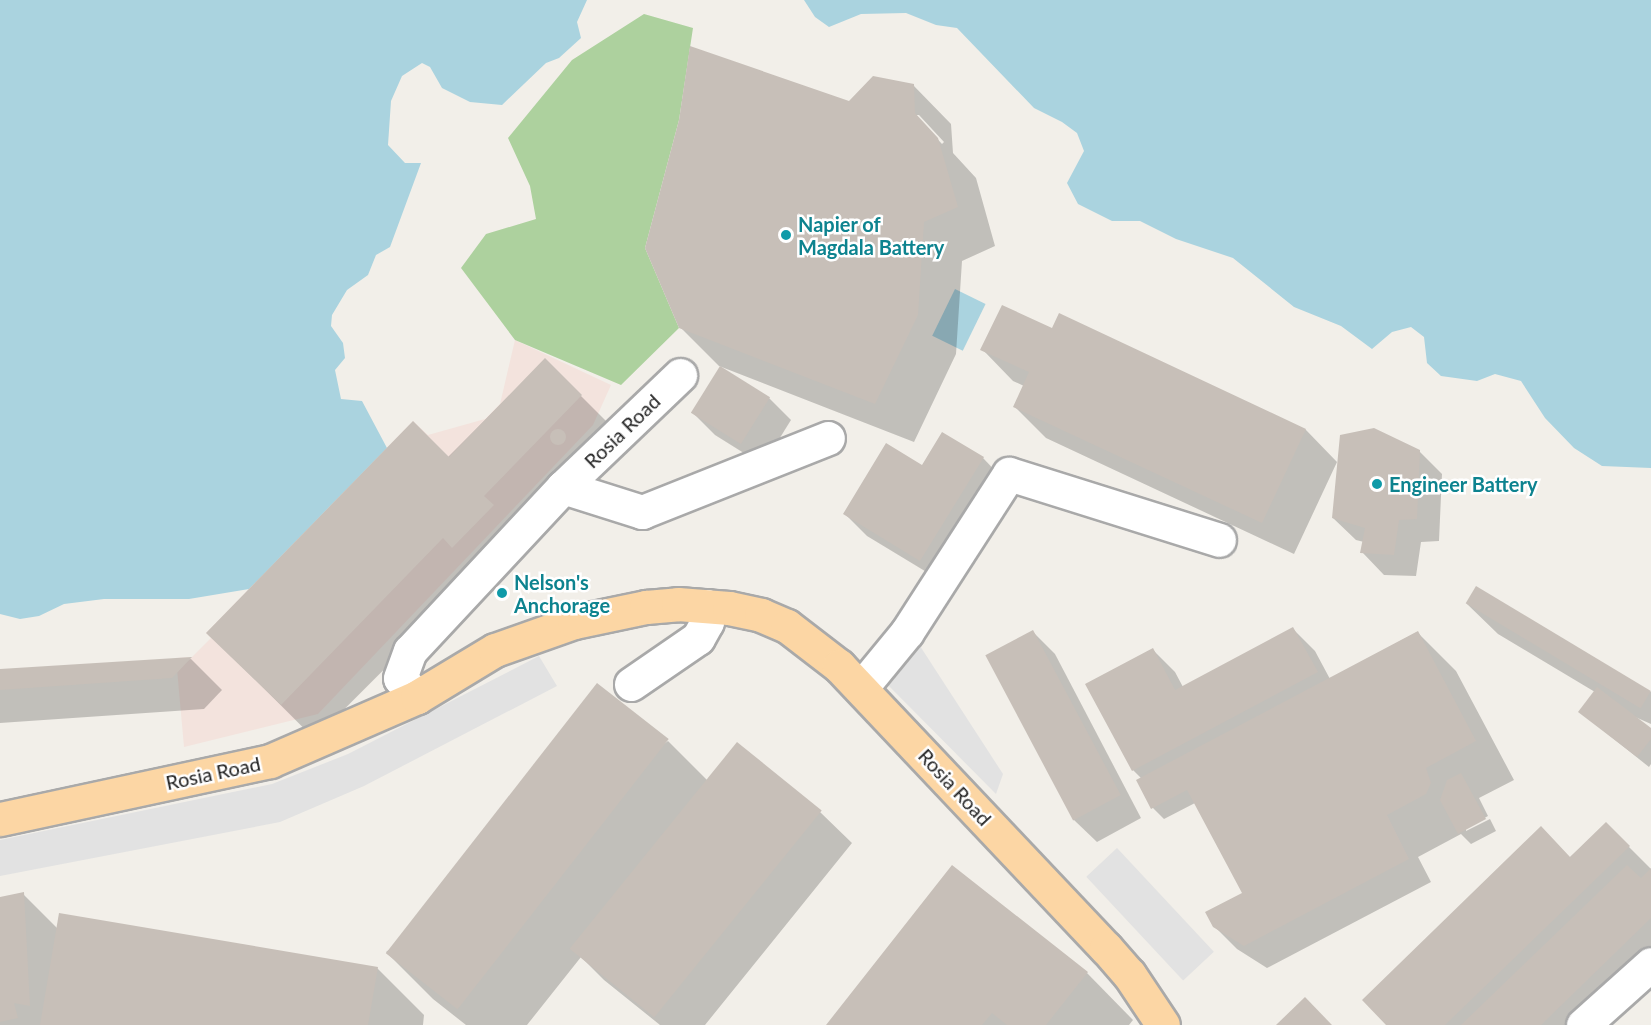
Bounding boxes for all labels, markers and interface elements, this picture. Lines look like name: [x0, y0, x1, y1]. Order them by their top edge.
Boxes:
place label: Napier of Magdala Battery: [798, 212, 944, 259]
marker: Napier of Magdala Battery: [779, 228, 793, 242]
street label: Rosia Road: [579, 389, 665, 473]
place label: Engineer Battery: [1389, 472, 1538, 496]
marker: Engineer Battery: [1370, 477, 1384, 491]
place label: Nelson's Anchorage: [514, 570, 610, 617]
marker: Nelson's Anchorage: [495, 586, 509, 600]
street label: Rosia Road: [913, 744, 997, 830]
street label: Rosia Road: [164, 751, 262, 795]

